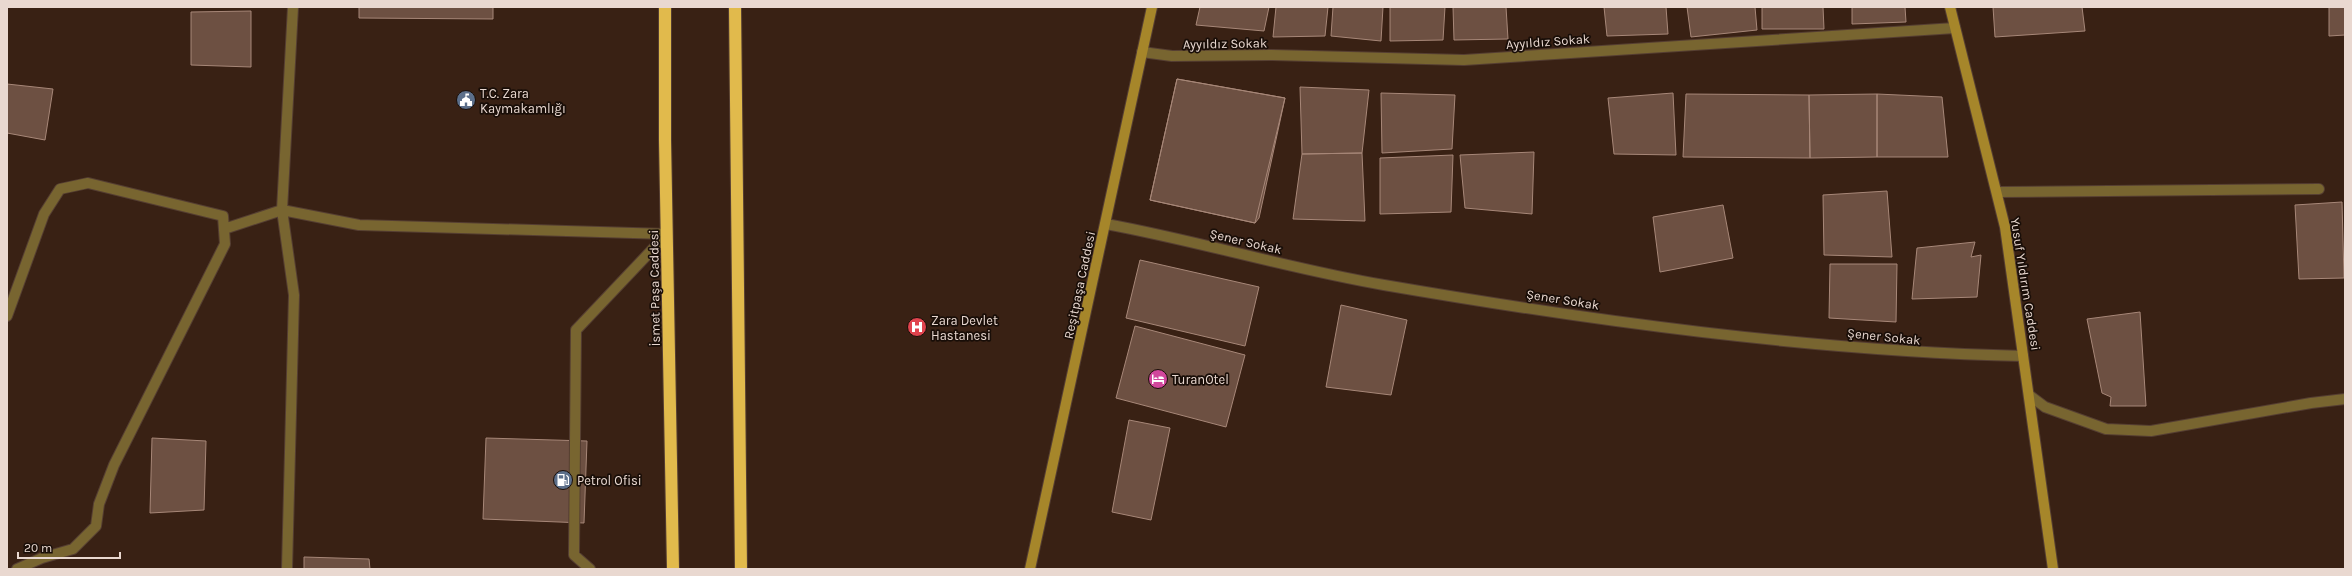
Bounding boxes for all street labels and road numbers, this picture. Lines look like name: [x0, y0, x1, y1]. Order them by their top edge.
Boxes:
street label: Ayyıldız Sokak: [1505, 31, 1591, 52]
street label: Ayyıldız Sokak: [1183, 35, 1267, 52]
street label: Yusuf Yıldırım Caddesi: [2008, 217, 2043, 352]
street label: Şener Sokak: [1208, 226, 1283, 257]
street label: İsmet Paşa Caddesi: [646, 230, 663, 346]
street label: Reşitpaşa Caddesi: [1061, 230, 1098, 340]
street label: Şener Sokak: [1525, 286, 1600, 313]
street label: Şener Sokak: [1847, 325, 1921, 348]

